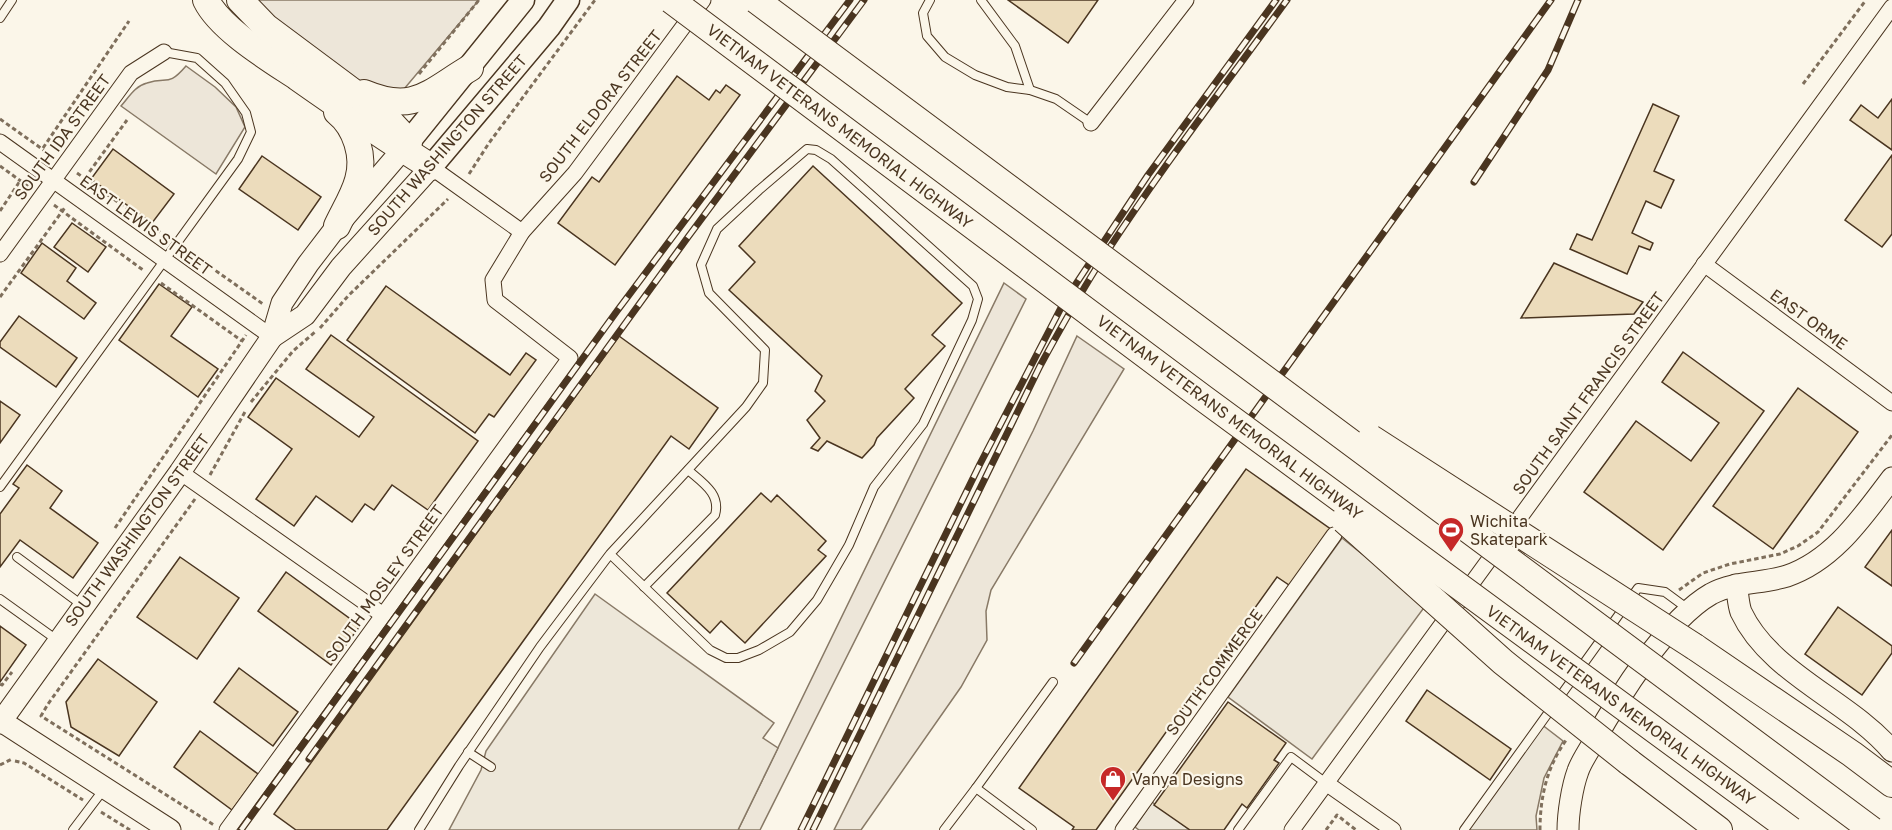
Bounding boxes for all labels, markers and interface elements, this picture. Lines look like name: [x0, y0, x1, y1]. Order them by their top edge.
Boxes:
street label: VIETNAM VETERANS MEMORIAL HIGHWAY: [703, 19, 978, 233]
street label: SOUTH ELDORA STREET: [534, 26, 666, 186]
street label: SOUTH WASHINGTON STREET: [363, 50, 531, 240]
street label: SOUTH IDA STREET: [10, 70, 114, 204]
street label: EAST LEWIS STREET: [76, 170, 216, 280]
street label: EAST ORME: [1766, 284, 1852, 354]
street label: SOUTH SAINT FRANCIS STREET: [1508, 288, 1668, 498]
street label: VIETNAM VETERANS MEMORIAL HIGHWAY: [1093, 310, 1368, 524]
street label: SOUTH WASHINGTON STREET: [60, 430, 214, 630]
street label: SOUTH MOSLEY STREET: [320, 500, 448, 666]
place label: Wichita Skatepark: [1470, 511, 1548, 549]
sports icon: Wichita Skatepark: [1436, 515, 1466, 553]
street label: VIETNAM VETERANS MEMORIAL HIGHWAY: [1483, 601, 1760, 810]
street label: SOUTH COMMERCE: [1161, 605, 1267, 739]
shop icon: Vanya Designs: [1098, 764, 1128, 802]
place label: Vanya Designs: [1132, 769, 1243, 789]

